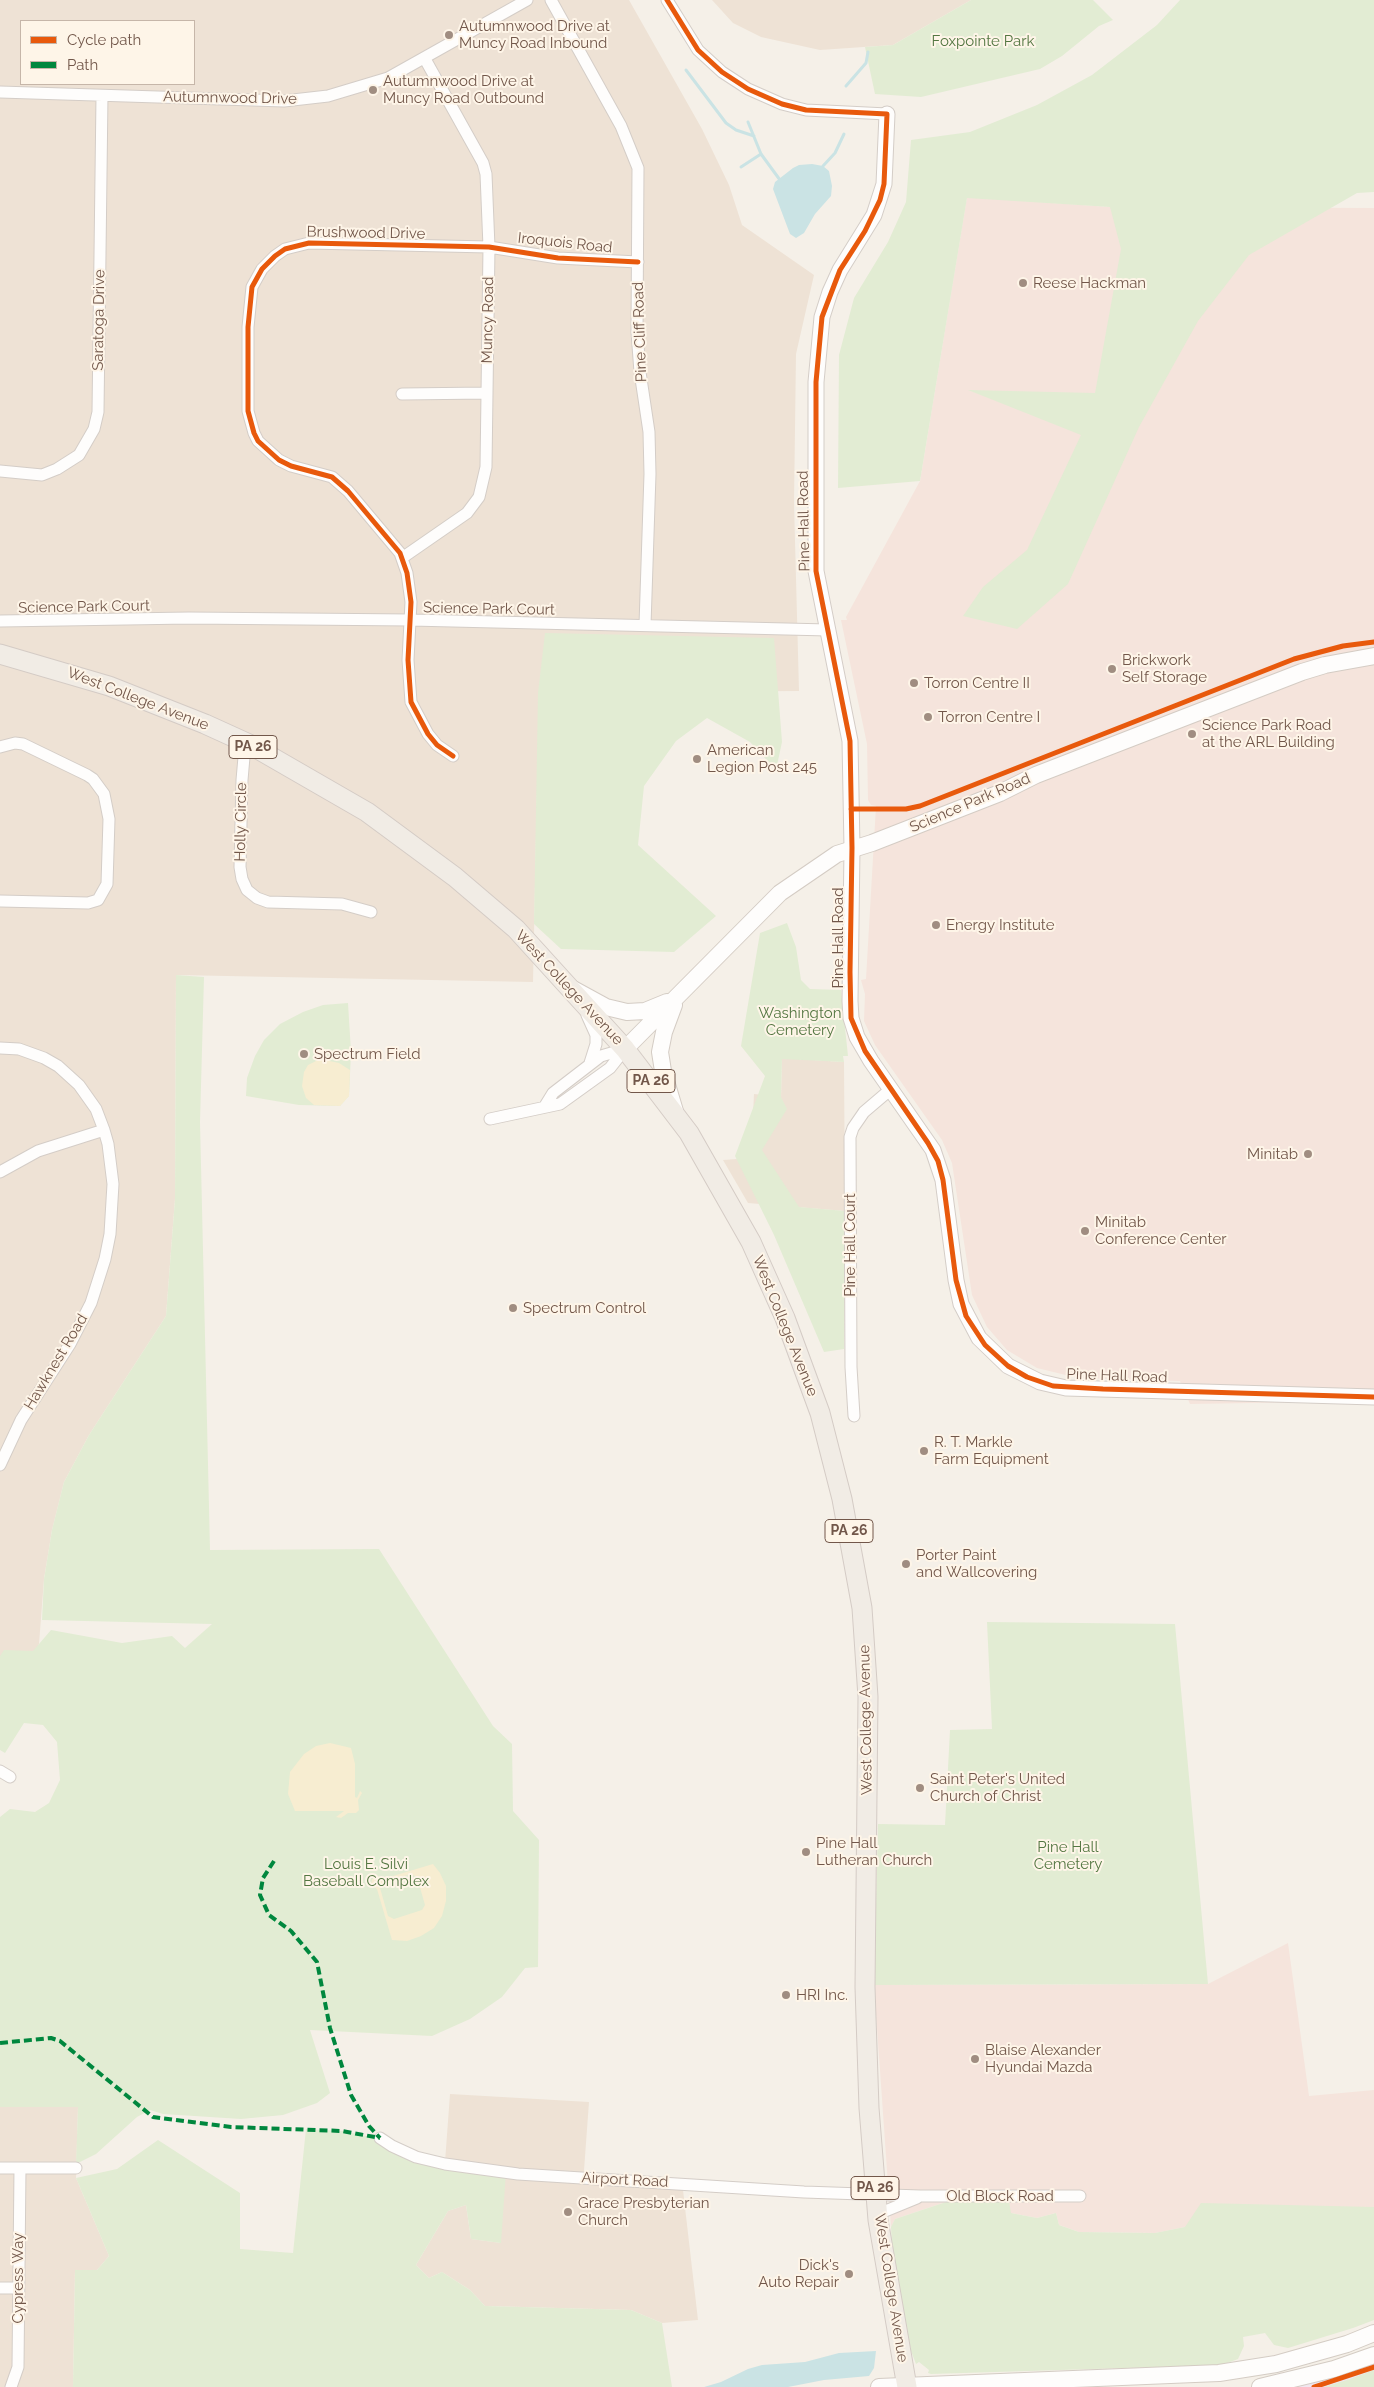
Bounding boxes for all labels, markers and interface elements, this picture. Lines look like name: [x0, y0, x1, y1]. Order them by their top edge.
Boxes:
place label: Autumnwood Drive at Muncy Road Inbound: [459, 17, 610, 52]
legend: [20, 20, 195, 85]
marker: Autumnwood Drive at Muncy Road Inbound: [443, 29, 455, 41]
text: Cycle path: [67, 31, 141, 49]
park label: Foxpointe Park: [932, 32, 1034, 50]
text: Path: [67, 56, 98, 74]
place label: Autumnwood Drive at Muncy Road Outbound: [383, 72, 544, 107]
marker: Autumnwood Drive at Muncy Road Outbound: [367, 84, 379, 96]
street label: Autumnwood Drive: [163, 88, 297, 108]
street label: Brushwood Drive: [307, 223, 425, 243]
street label: Iroquois Road: [517, 229, 613, 257]
street label: Saratoga Drive: [89, 269, 109, 371]
place label: Reese Hackman: [1033, 274, 1146, 292]
street label: Muncy Road: [478, 276, 498, 364]
marker: Reese Hackman: [1017, 277, 1029, 289]
street label: Pine Cliff Road: [629, 282, 651, 382]
street label: Pine Hall Road: [794, 470, 814, 572]
street label: Science Park Court: [18, 597, 150, 617]
street label: Science Park Court: [423, 599, 555, 619]
place label: Brickwork Self Storage: [1122, 651, 1207, 686]
marker: Brickwork Self Storage: [1106, 663, 1118, 675]
street label: West College Avenue: [65, 664, 211, 734]
place label: Torron Centre II: [924, 674, 1030, 692]
marker: Torron Centre II: [908, 677, 920, 689]
place label: Torron Centre I: [938, 708, 1040, 726]
marker: Torron Centre I: [922, 711, 934, 723]
place label: Science Park Road at the ARL Building: [1202, 716, 1335, 751]
marker: Science Park Road at the ARL Building: [1186, 728, 1198, 740]
road number: PA 26: [229, 736, 277, 759]
place label: American Legion Post 245: [707, 741, 817, 776]
marker: American Legion Post 245: [691, 753, 703, 765]
street label: Science Park Road: [907, 769, 1033, 837]
street label: Holly Circle: [231, 782, 251, 862]
street label: Pine Hall Road: [829, 887, 847, 989]
place label: Energy Institute: [946, 916, 1055, 934]
marker: Energy Institute: [930, 919, 942, 931]
street label: West College Avenue: [511, 927, 627, 1049]
park label: Washington Cemetery: [759, 1004, 841, 1039]
place label: Spectrum Field: [314, 1045, 421, 1063]
marker: Spectrum Field: [298, 1048, 310, 1060]
road number: PA 26: [627, 1070, 675, 1092]
place label: Minitab: [1247, 1145, 1298, 1163]
marker: Minitab: [1302, 1148, 1314, 1160]
street label: Pine Hall Court: [841, 1193, 859, 1297]
place label: Minitab Conference Center: [1095, 1213, 1226, 1248]
marker: Minitab Conference Center: [1079, 1225, 1091, 1237]
street label: West College Avenue: [749, 1253, 821, 1399]
place label: Spectrum Control: [523, 1299, 646, 1317]
marker: Spectrum Control: [507, 1302, 519, 1314]
street label: Hawknest Road: [20, 1311, 92, 1413]
street label: Pine Hall Road: [1066, 1365, 1168, 1387]
place label: R. T. Markle Farm Equipment: [934, 1433, 1049, 1468]
marker: R. T. Markle Farm Equipment: [918, 1445, 930, 1457]
road number: PA 26: [825, 1520, 873, 1542]
place label: Porter Paint and Wallcovering: [916, 1546, 1037, 1581]
marker: Porter Paint and Wallcovering: [900, 1558, 912, 1570]
street label: West College Avenue: [856, 1645, 876, 1795]
place label: Saint Peter's United Church of Christ: [930, 1770, 1065, 1805]
marker: Saint Peter's United Church of Christ: [914, 1782, 926, 1794]
place label: Pine Hall Lutheran Church: [816, 1834, 932, 1869]
park label: Pine Hall Cemetery: [1034, 1838, 1102, 1873]
marker: Pine Hall Lutheran Church: [800, 1846, 812, 1858]
park label: Louis E. Silvi Baseball Complex: [303, 1855, 429, 1890]
place label: HRI Inc.: [796, 1986, 848, 2004]
marker: HRI Inc.: [780, 1989, 792, 2001]
place label: Blaise Alexander Hyundai Mazda: [985, 2041, 1101, 2076]
marker: Blaise Alexander Hyundai Mazda: [969, 2053, 981, 2065]
street label: Airport Road: [581, 2169, 669, 2191]
road number: PA 26: [851, 2176, 899, 2200]
street label: Old Block Road: [946, 2187, 1054, 2205]
place label: Grace Presbyterian Church: [578, 2194, 710, 2229]
marker: Grace Presbyterian Church: [562, 2206, 574, 2218]
street label: West College Avenue: [870, 2212, 912, 2364]
street label: Cypress Way: [9, 2233, 27, 2323]
place label: Dick's Auto Repair: [758, 2256, 839, 2291]
marker: Dick's Auto Repair: [843, 2268, 855, 2280]

